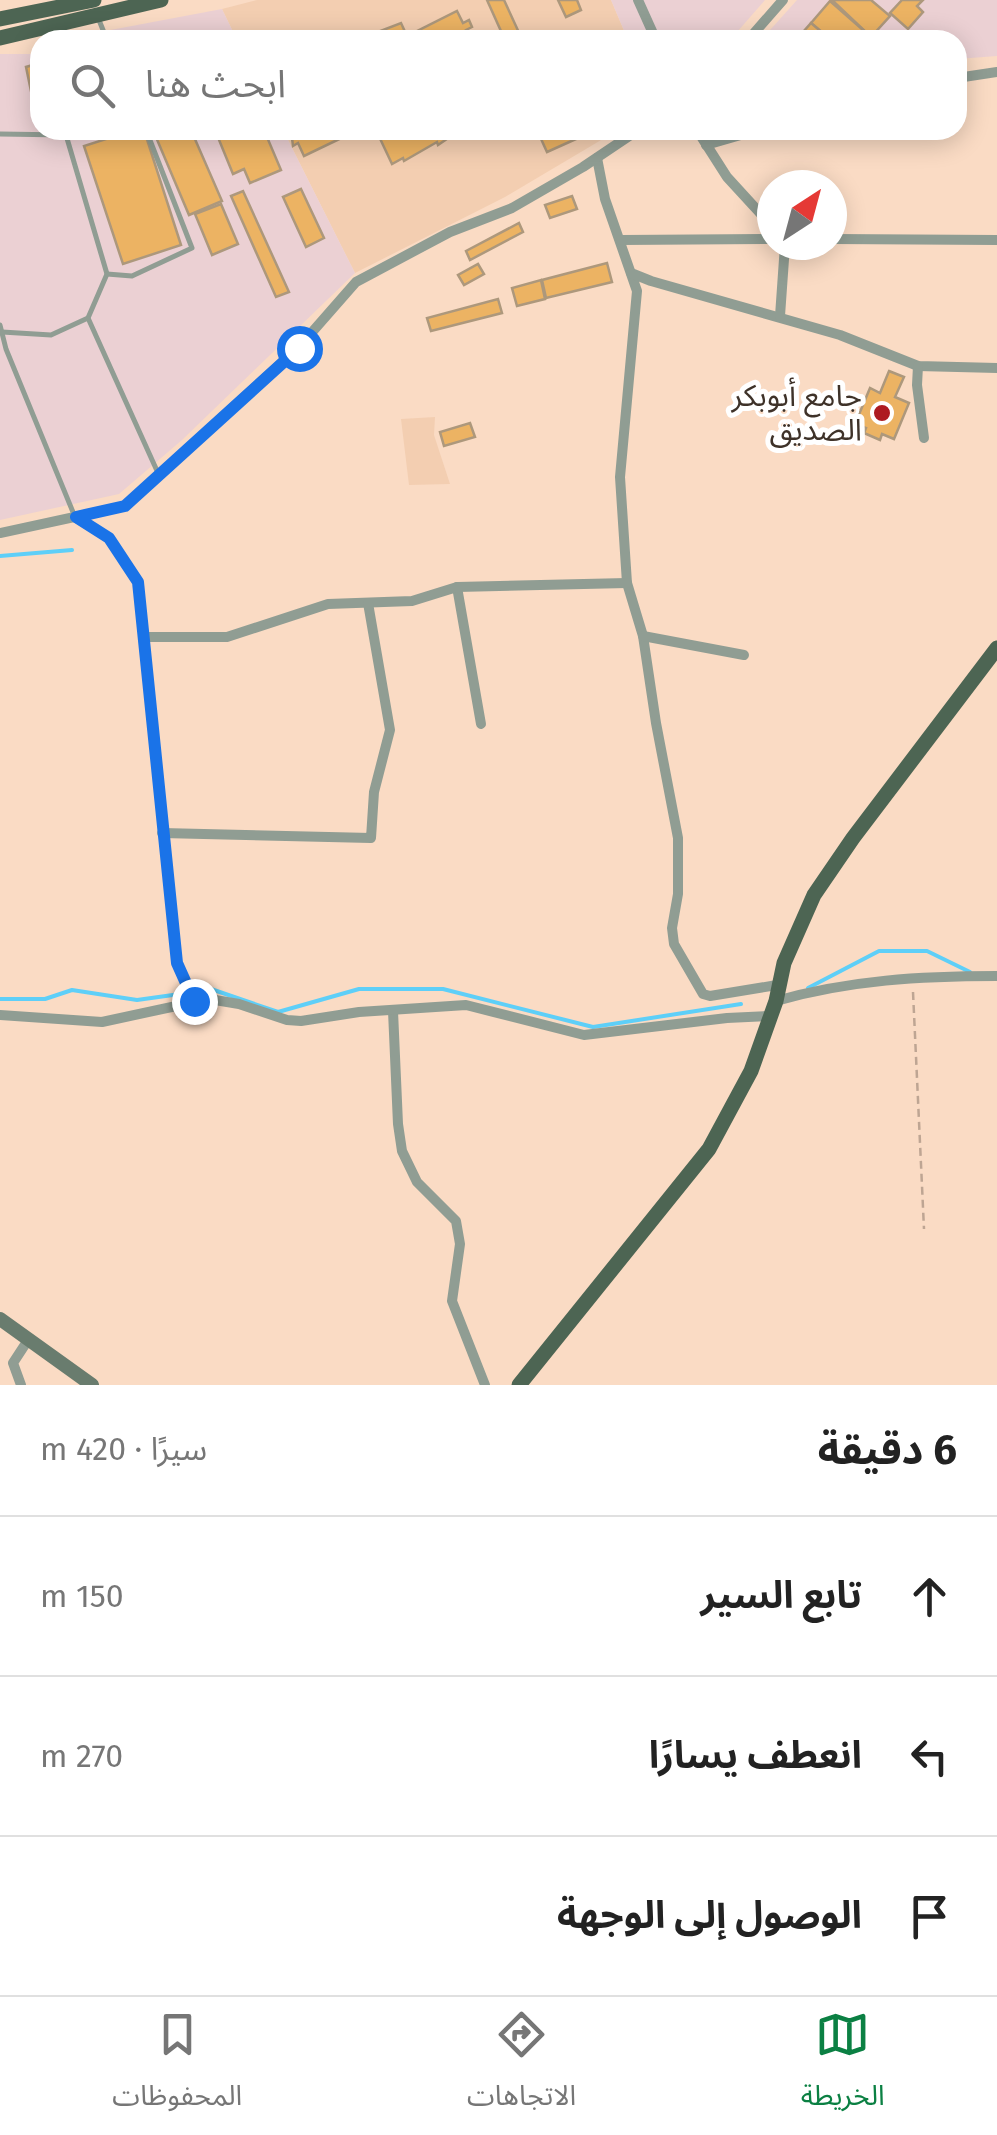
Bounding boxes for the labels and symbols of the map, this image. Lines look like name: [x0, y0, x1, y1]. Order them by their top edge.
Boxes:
north arrow: [757, 170, 847, 260]
route start: [277, 326, 323, 372]
place label: جامع أبوبكر الصديق: [731, 377, 862, 448]
marker: جامع أبوبكر الصديق: [871, 402, 893, 424]
route end: [172, 979, 218, 1025]

